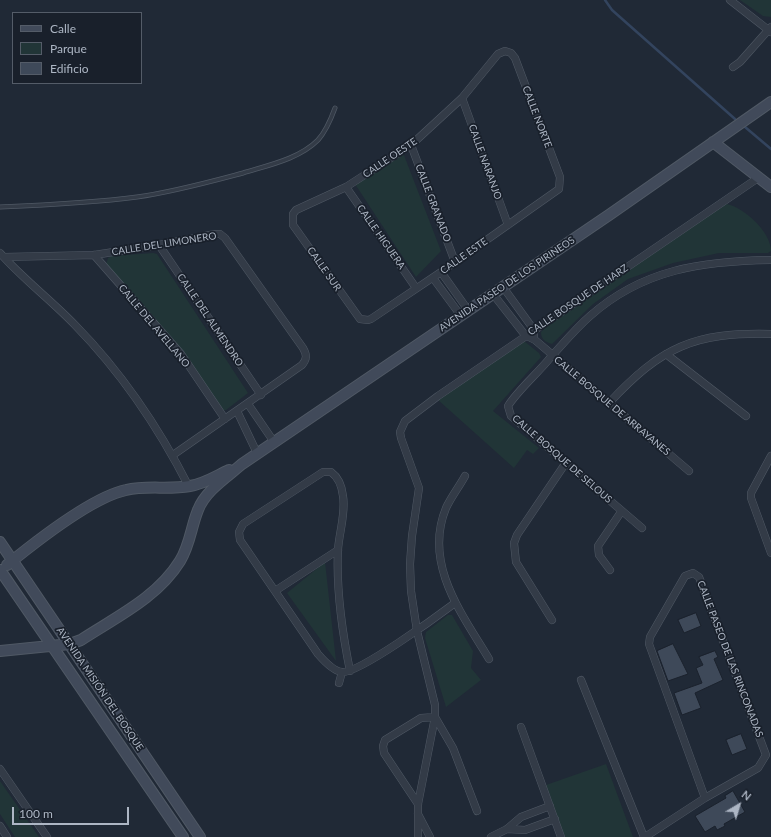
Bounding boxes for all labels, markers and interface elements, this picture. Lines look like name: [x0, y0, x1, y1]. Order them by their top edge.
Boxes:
legend: [12, 12, 142, 84]
text: Calle: [50, 21, 76, 36]
text: Parque: [50, 41, 87, 56]
text: Edificio: [50, 61, 89, 76]
street label: CALLE NORTE: [520, 84, 554, 150]
street label: CALLE NARANJO: [466, 123, 504, 201]
street label: CALLE OESTE: [361, 135, 419, 181]
street label: CALLE GRANADO: [413, 162, 453, 244]
street label: CALLE HIGUERA: [354, 202, 408, 272]
street label: CALLE DEL LIMONERO: [111, 230, 217, 258]
street label: AVENIDA PASEO DE LOS PIRINEOS: [437, 234, 577, 334]
street label: CALLE ESTE: [438, 235, 490, 277]
street label: CALLE SUR: [304, 245, 344, 293]
street label: CALLE BOSQUE DE HARZ: [526, 262, 630, 338]
street label: CALLE DEL ALMENDRO: [174, 271, 246, 369]
street label: CALLE DEL AVELLANO: [116, 282, 192, 370]
street label: CALLE BOSQUE DE ARRAYANES: [551, 354, 673, 458]
street label: CALLE BOSQUE DE SELOUS: [510, 412, 614, 506]
street label: CALLE PASEO DE LAS RINCONADAS: [694, 579, 766, 739]
street label: AVENIDA MISIÓN DEL BOSQUE: [54, 625, 146, 753]
north arrow: [719, 785, 759, 825]
text: N: [739, 787, 754, 803]
scale bar: [14, 799, 131, 825]
text: 100 m: [19, 806, 53, 821]

